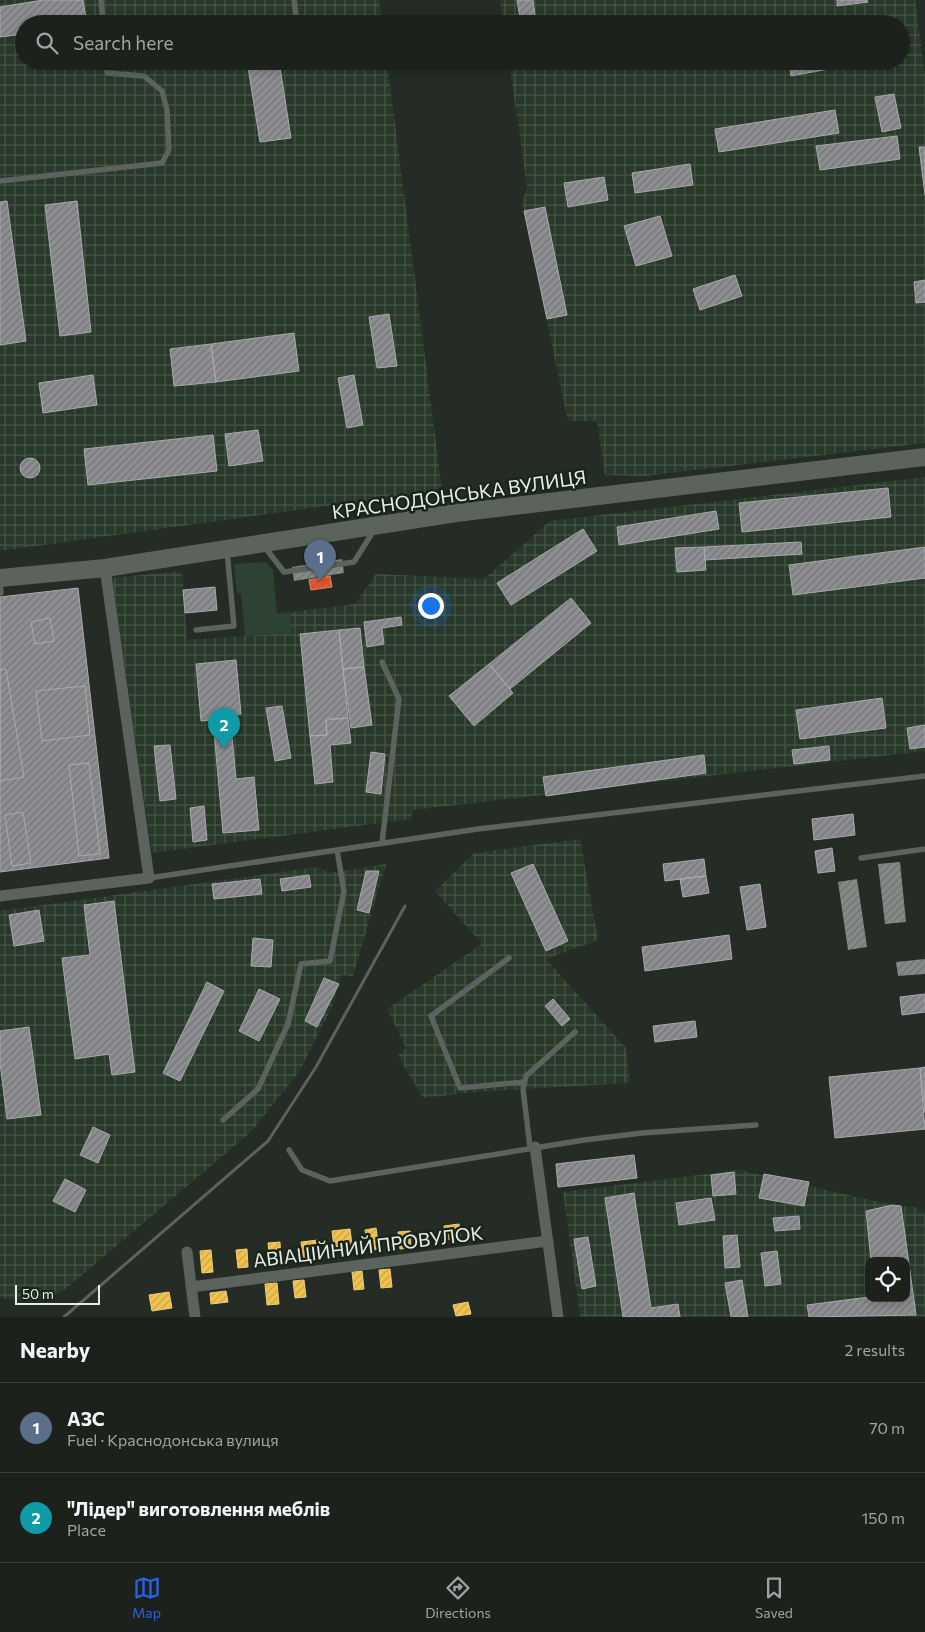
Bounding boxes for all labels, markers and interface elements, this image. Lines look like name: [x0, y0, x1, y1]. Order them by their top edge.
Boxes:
search box: [15, 15, 910, 70]
icon: search: [33, 29, 61, 57]
text: Search here: [73, 31, 173, 54]
street label: КРАСНОДОНСЬКА ВУЛИЦЯ: [330, 465, 588, 523]
pin: 1: [304, 540, 336, 581]
your location: [418, 593, 444, 619]
pin: 2: [208, 708, 240, 749]
street label: АВІАЦІЙНИЙ ПРОВУЛОК: [252, 1220, 485, 1272]
map controls: [865, 1257, 910, 1302]
button: locate: [865, 1257, 910, 1302]
scale bar: [15, 1282, 100, 1305]
text: 50 m: [22, 1285, 54, 1302]
text: Nearby: [20, 1337, 90, 1362]
text: 2 results: [844, 1340, 905, 1359]
text: АЗС: [67, 1407, 105, 1430]
text: 1: [32, 1418, 40, 1437]
text: 70 m: [869, 1418, 905, 1437]
text: Fuel · Краснодонська вулиця: [67, 1430, 279, 1449]
text: "Лідер" виготовлення меблів: [67, 1497, 330, 1520]
text: 2: [31, 1508, 41, 1527]
text: 150 m: [862, 1508, 905, 1527]
text: Place: [67, 1520, 106, 1539]
tab: Map: [132, 1574, 161, 1621]
tab: Directions: [425, 1574, 491, 1621]
tab: Saved: [755, 1574, 793, 1621]

